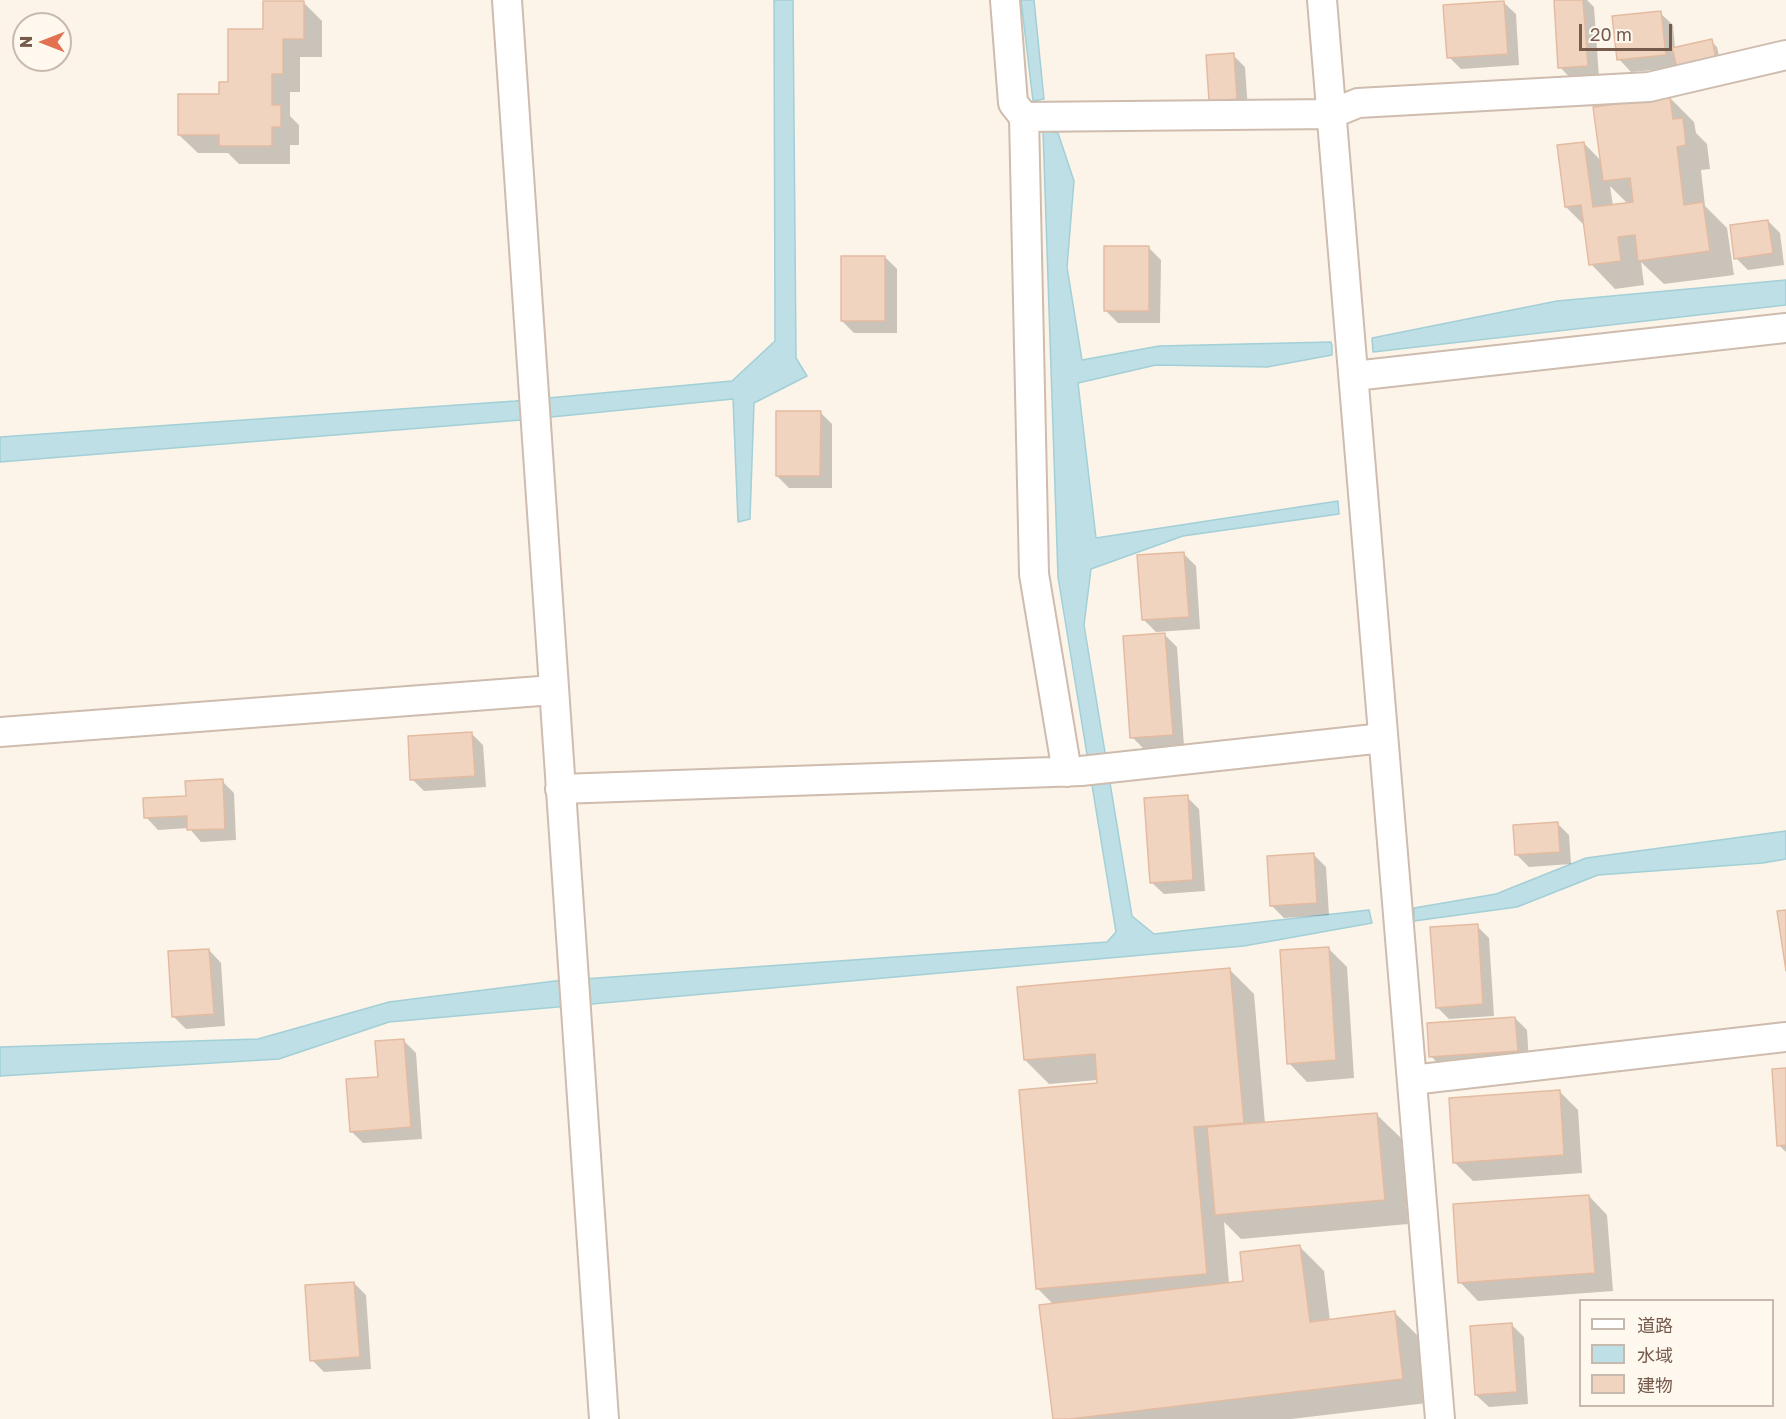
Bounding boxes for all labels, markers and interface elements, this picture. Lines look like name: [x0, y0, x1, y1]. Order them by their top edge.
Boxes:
north arrow: [12, 12, 72, 72]
scale bar: [1582, 12, 1675, 50]
text: 20 m: [1590, 23, 1632, 45]
text: N: [16, 36, 36, 48]
legend: [1579, 1299, 1774, 1407]
text: 道路: [1637, 1314, 1673, 1336]
text: 水域: [1637, 1344, 1673, 1366]
text: 建物: [1637, 1374, 1673, 1396]

